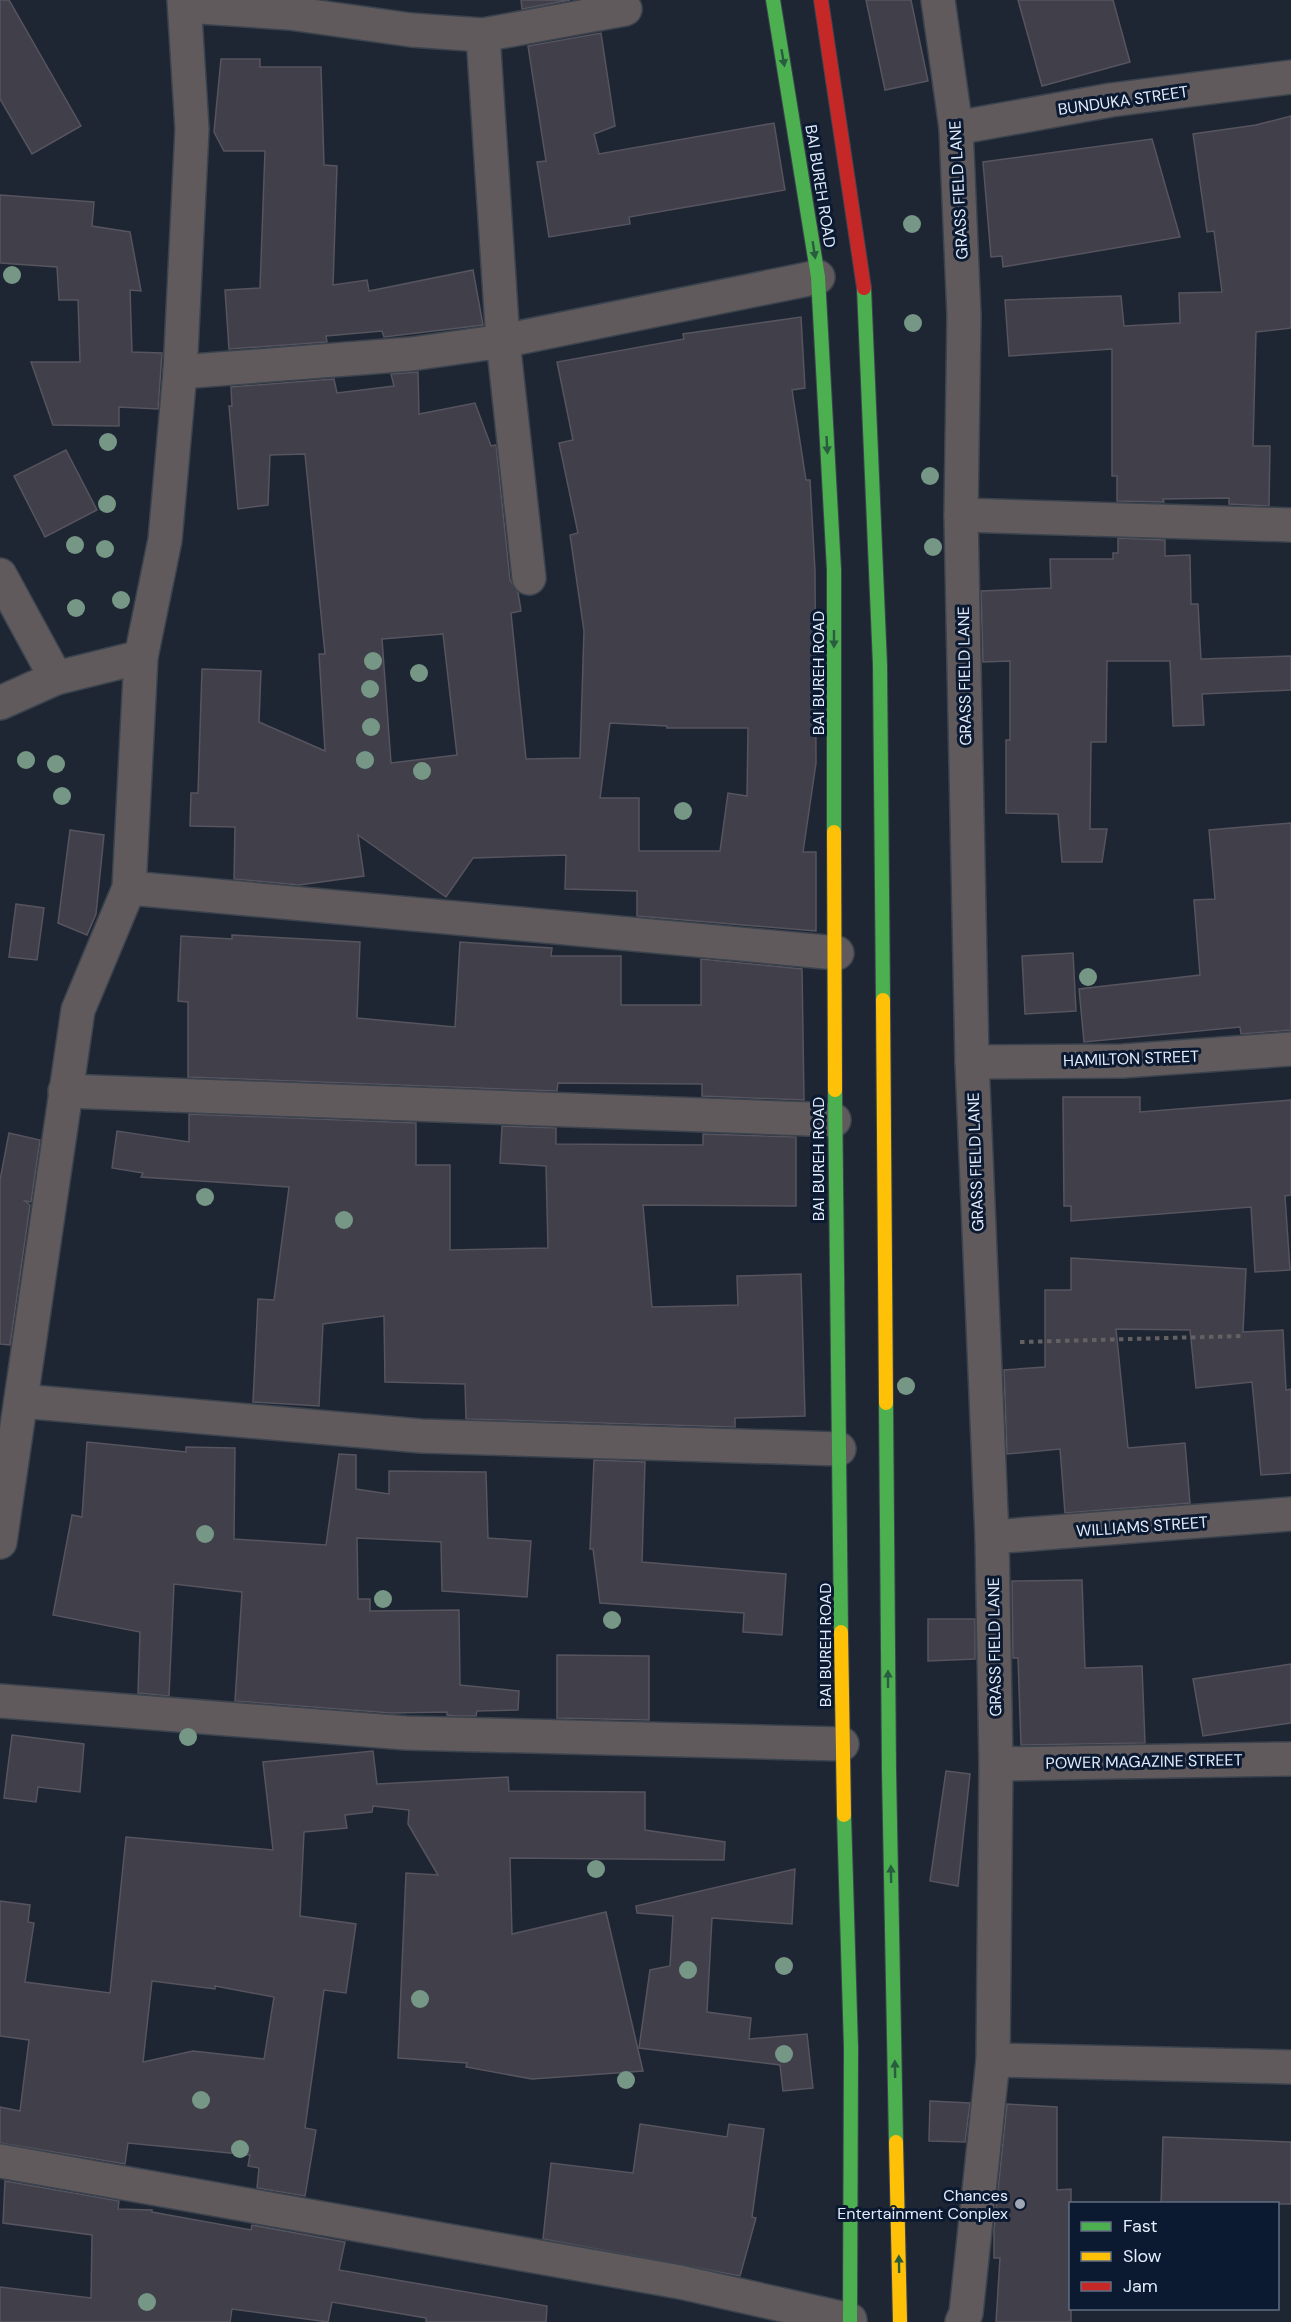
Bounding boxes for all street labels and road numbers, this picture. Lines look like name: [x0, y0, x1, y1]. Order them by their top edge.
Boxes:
street label: BUNDUKA STREET: [1057, 81, 1190, 120]
street label: GRASS FIELD LANE: [944, 120, 973, 260]
street label: BAI BUREH ROAD: [800, 123, 841, 249]
street label: GRASS FIELD LANE: [953, 606, 976, 746]
street label: BAI BUREH ROAD: [808, 611, 829, 735]
street label: HAMILTON STREET: [1063, 1046, 1199, 1071]
street label: GRASS FIELD LANE: [963, 1092, 988, 1232]
street label: BAI BUREH ROAD: [808, 1097, 829, 1221]
street label: WILLIAMS STREET: [1075, 1511, 1209, 1542]
street label: GRASS FIELD LANE: [983, 1577, 1006, 1717]
street label: BAI BUREH ROAD: [815, 1583, 836, 1707]
street label: POWER MAGAZINE STREET: [1045, 1749, 1243, 1774]

